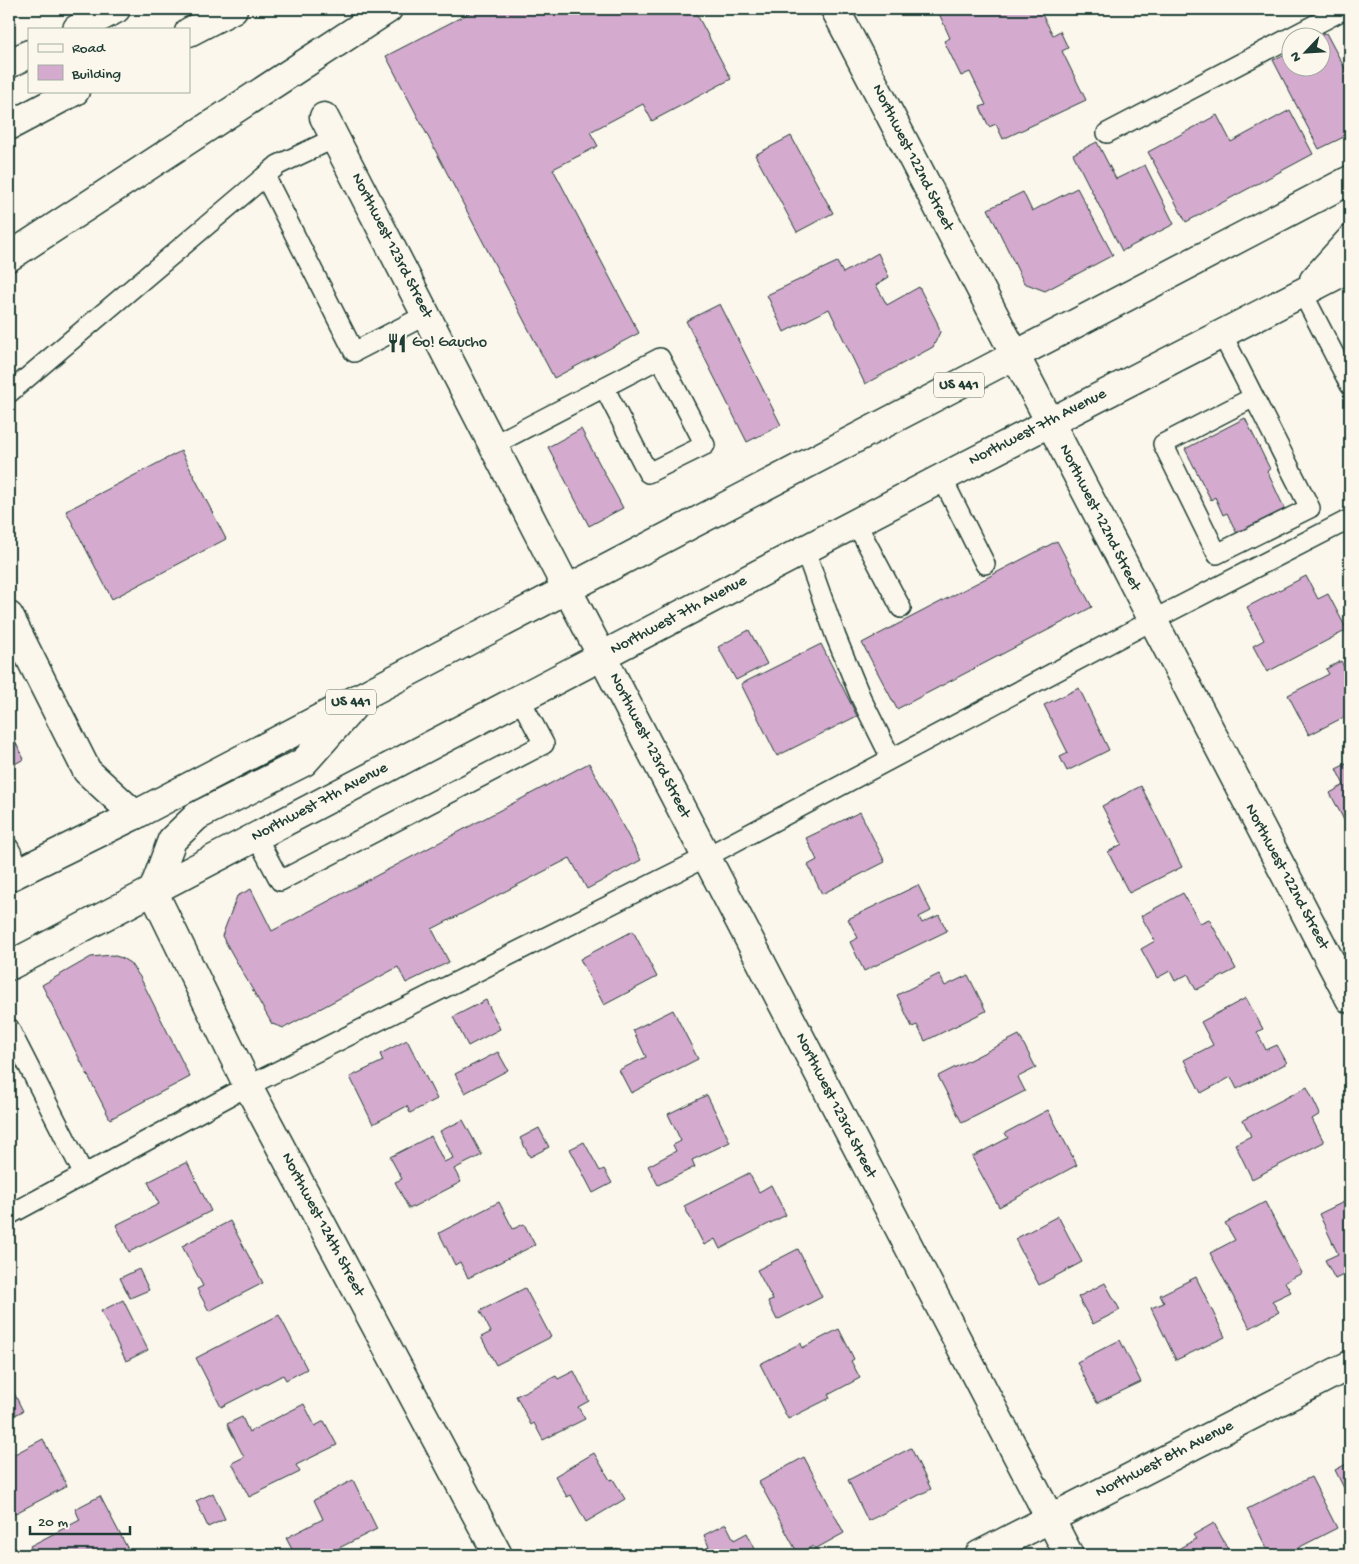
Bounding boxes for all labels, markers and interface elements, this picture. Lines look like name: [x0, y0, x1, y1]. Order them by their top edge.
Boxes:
legend: [28, 28, 190, 92]
north arrow: [1282, 28, 1332, 78]
text: Road: [72, 40, 106, 58]
text: N: [1287, 49, 1306, 64]
text: Building: [71, 66, 121, 84]
street label: Northwest 122nd Street: [867, 82, 958, 236]
street label: Northwest 123rd Street: [346, 170, 437, 323]
restaurant icon: Go! Gaucho: [386, 332, 408, 354]
place label: Go! Gaucho: [412, 334, 487, 353]
road number: US 441: [934, 372, 984, 398]
street label: Northwest 7th Avenue: [966, 385, 1111, 471]
street label: Northwest 122nd Street: [1054, 442, 1145, 596]
street label: Northwest 7th Avenue: [608, 572, 751, 660]
street label: Northwest 123rd Street: [604, 670, 695, 823]
road number: US 441: [326, 690, 376, 714]
street label: Northwest 7th Avenue: [249, 759, 392, 847]
street label: Northwest 122nd Street: [1240, 801, 1333, 954]
street label: Northwest 123rd Street: [790, 1030, 881, 1183]
street label: Northwest 124th Street: [276, 1150, 369, 1301]
street label: Northwest 8th Avenue: [1093, 1417, 1238, 1503]
scale bar: [30, 1504, 130, 1536]
text: 20 m: [38, 1514, 68, 1532]

